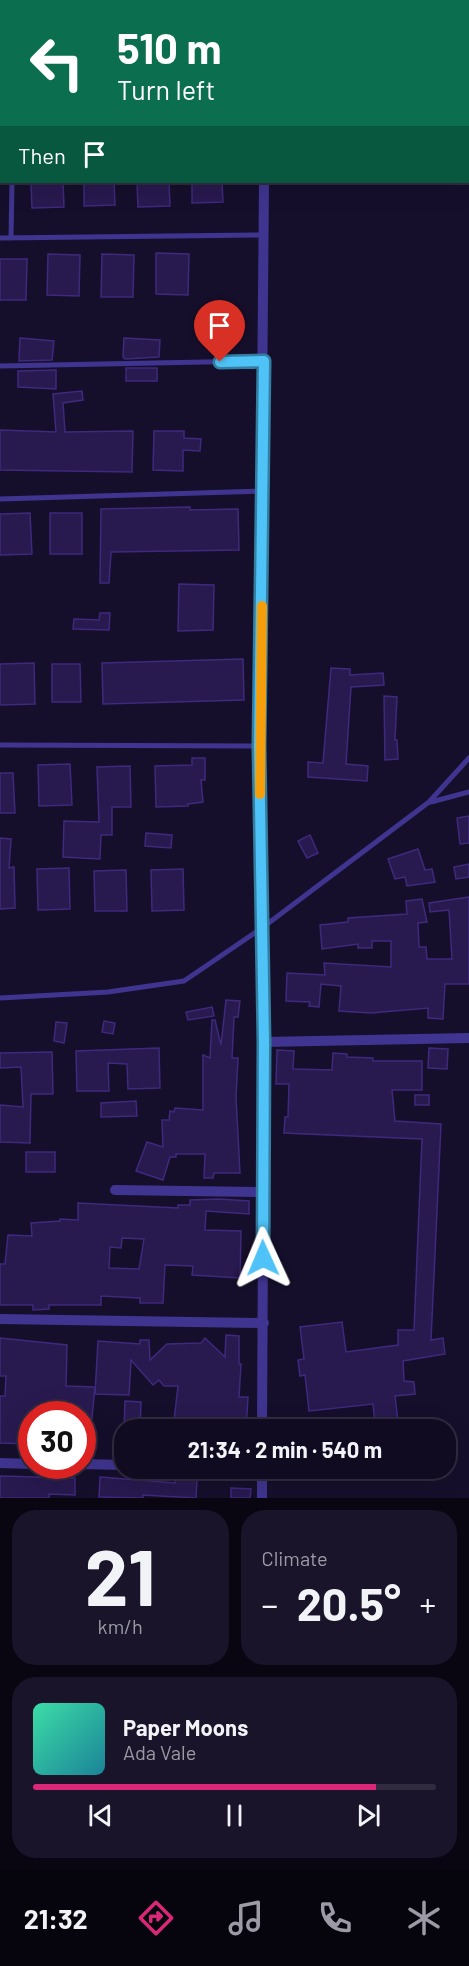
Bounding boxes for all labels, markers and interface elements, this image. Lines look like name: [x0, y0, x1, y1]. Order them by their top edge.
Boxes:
text: 510 m: [117, 22, 221, 72]
icon: left: [18, 24, 96, 102]
text: Turn left: [117, 73, 215, 105]
icon: arrive: [78, 138, 111, 171]
text: Then: [18, 142, 66, 168]
pin: [194, 300, 245, 362]
icon: arrive: [203, 309, 236, 342]
position arrow: [231, 1226, 295, 1290]
speed limit sign: 30: [18, 1401, 96, 1479]
text: 21:34 · 2 min · 540 m: [188, 1436, 382, 1462]
text: 21: [85, 1528, 156, 1622]
text: Climate: [262, 1546, 328, 1570]
text: 20.5°: [297, 1576, 401, 1630]
text: −: [262, 1584, 278, 1624]
text: +: [420, 1584, 436, 1624]
text: km/h: [98, 1614, 143, 1638]
text: Paper Moons: [123, 1714, 248, 1740]
text: Ada Vale: [123, 1740, 196, 1764]
icon: previous: [84, 1799, 117, 1832]
icon: pause: [218, 1799, 251, 1832]
icon: next: [352, 1799, 385, 1832]
icon: directions: [135, 1897, 177, 1939]
icon: music: [225, 1897, 267, 1939]
icon: phone: [314, 1897, 356, 1939]
icon: climate: [403, 1897, 445, 1939]
text: 21:32: [24, 1902, 88, 1934]

